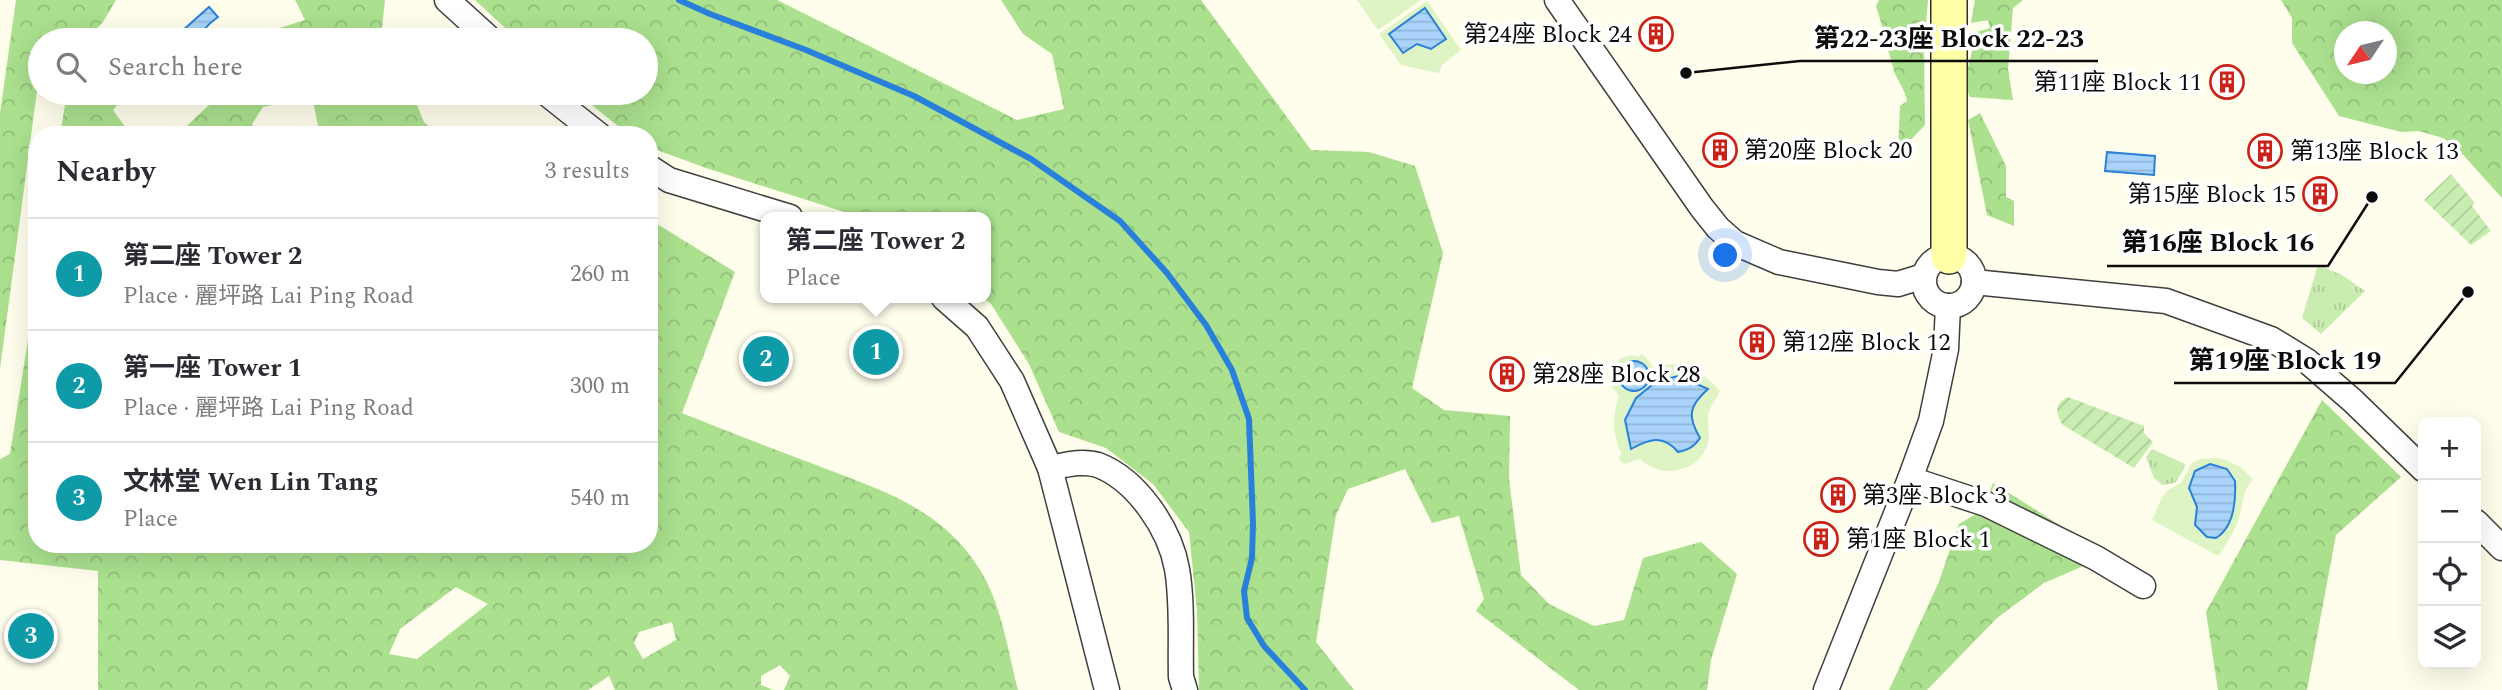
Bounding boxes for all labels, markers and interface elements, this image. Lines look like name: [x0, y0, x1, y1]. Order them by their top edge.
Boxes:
callout: 第22-23座 Block 22-23: [1800, 14, 2098, 61]
building icon: 第24座 Block 24: [1637, 15, 1675, 53]
place label: 第24座 Block 24: [1463, 17, 1632, 53]
text: 第22-23座 Block 22-23: [1814, 19, 2084, 59]
north arrow: [2334, 21, 2397, 84]
search box: [28, 28, 658, 105]
text: Search here: [108, 47, 243, 87]
icon: search: [52, 48, 90, 86]
building icon: 第11座 Block 11: [2208, 63, 2246, 101]
place label: 第11座 Block 11: [2033, 65, 2202, 101]
building icon: 第20座 Block 20: [1701, 131, 1739, 169]
building icon: 第13座 Block 13: [2246, 132, 2284, 170]
place label: 第20座 Block 20: [1744, 133, 1913, 169]
place label: 第13座 Block 13: [2290, 134, 2459, 170]
text: Nearby: [56, 149, 155, 195]
text: 3 results: [545, 154, 630, 189]
building icon: 第15座 Block 15: [2301, 175, 2339, 213]
place label: 第15座 Block 15: [2127, 177, 2296, 213]
popup: [760, 212, 991, 303]
callout: 第16座 Block 16: [2107, 219, 2328, 266]
text: 第二座 Tower 2: [786, 221, 965, 261]
text: 第16座 Block 16: [2122, 223, 2314, 263]
text: 第二座 Tower 2: [123, 236, 302, 276]
your location: [1708, 238, 1742, 272]
text: 1: [73, 257, 85, 292]
text: 260 m: [570, 257, 630, 292]
text: Place: [786, 261, 841, 296]
text: Place · 麗坪路 Lai Ping Road: [123, 279, 414, 314]
building icon: 第12座 Block 12: [1738, 323, 1776, 361]
place label: 第12座 Block 12: [1782, 325, 1951, 361]
pin: 1: [853, 326, 899, 378]
pin: 2: [743, 333, 789, 385]
callout: 第19座 Block 19: [2174, 336, 2395, 383]
text: 第19座 Block 19: [2189, 341, 2381, 381]
text: 第一座 Tower 1: [123, 348, 302, 388]
building icon: 第28座 Block 28: [1488, 355, 1526, 393]
place label: 第28座 Block 28: [1532, 357, 1701, 393]
text: 2: [73, 369, 85, 404]
text: 300 m: [570, 369, 630, 404]
text: Place · 麗坪路 Lai Ping Road: [123, 391, 414, 426]
map controls: [2418, 417, 2481, 669]
button: +: [2418, 417, 2481, 480]
text: 文林堂 Wen Lin Tang: [123, 462, 378, 502]
building icon: 第3座 Block 3: [1819, 476, 1857, 514]
place label: 第3座 Block 3: [1862, 478, 2007, 514]
button: −: [2418, 480, 2481, 543]
text: 3: [73, 481, 85, 516]
text: 540 m: [570, 481, 630, 516]
text: Place: [123, 502, 178, 537]
building icon: 第1座 Block 1: [1802, 520, 1840, 558]
place label: 第1座 Block 1: [1846, 522, 1991, 558]
button: locate: [2418, 543, 2481, 606]
button: layers: [2418, 606, 2481, 669]
pin: 3: [8, 610, 54, 662]

